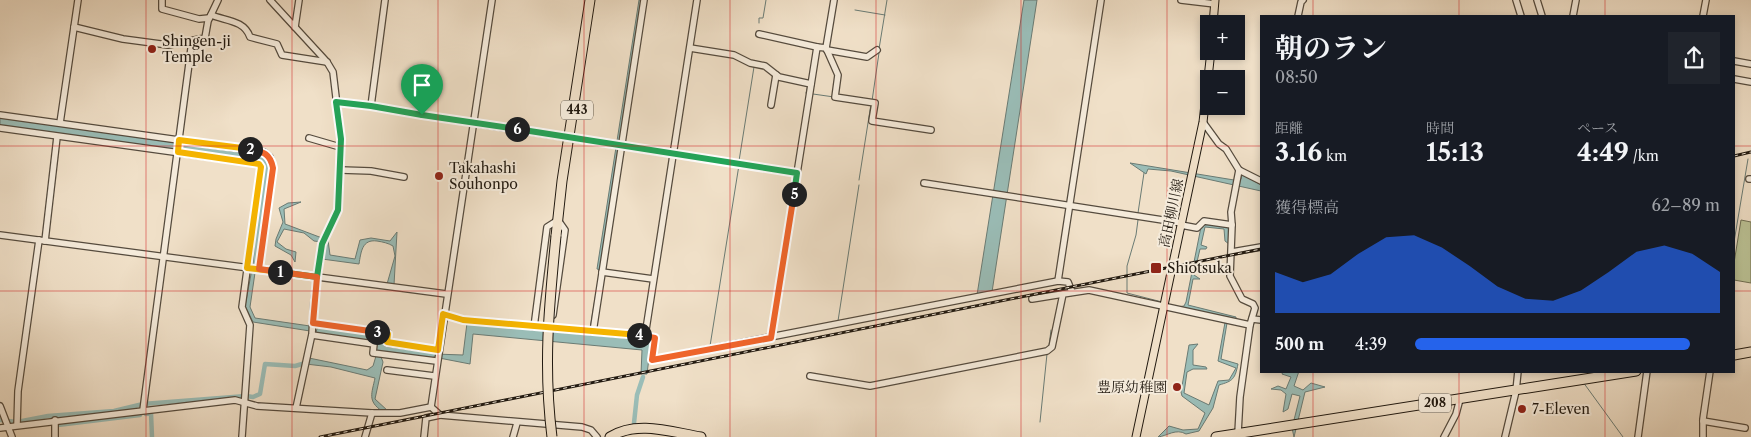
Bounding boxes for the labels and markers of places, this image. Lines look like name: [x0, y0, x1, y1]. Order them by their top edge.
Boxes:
place label: Shingen-ji Temple: [162, 32, 231, 66]
marker: Shingen-ji Temple: [146, 43, 158, 55]
pin: [401, 64, 443, 115]
pin: 6: [504, 116, 530, 142]
pin: 2: [238, 136, 262, 162]
place label: Takahashi Souhonpo: [449, 159, 518, 193]
marker: Takahashi Souhonpo: [433, 170, 445, 182]
pin: 5: [782, 182, 806, 206]
place label: Shiotsuka: [1167, 259, 1232, 277]
pin: 1: [268, 260, 292, 284]
marker: Shiotsuka: [1149, 261, 1163, 275]
pin: 3: [364, 320, 390, 344]
pin: 4: [626, 322, 652, 348]
place label: 豊原幼稚園: [1097, 378, 1167, 396]
marker: 豊原幼稚園: [1171, 381, 1183, 393]
place label: 7-Eleven: [1532, 400, 1590, 418]
marker: 7-Eleven: [1516, 403, 1528, 415]

